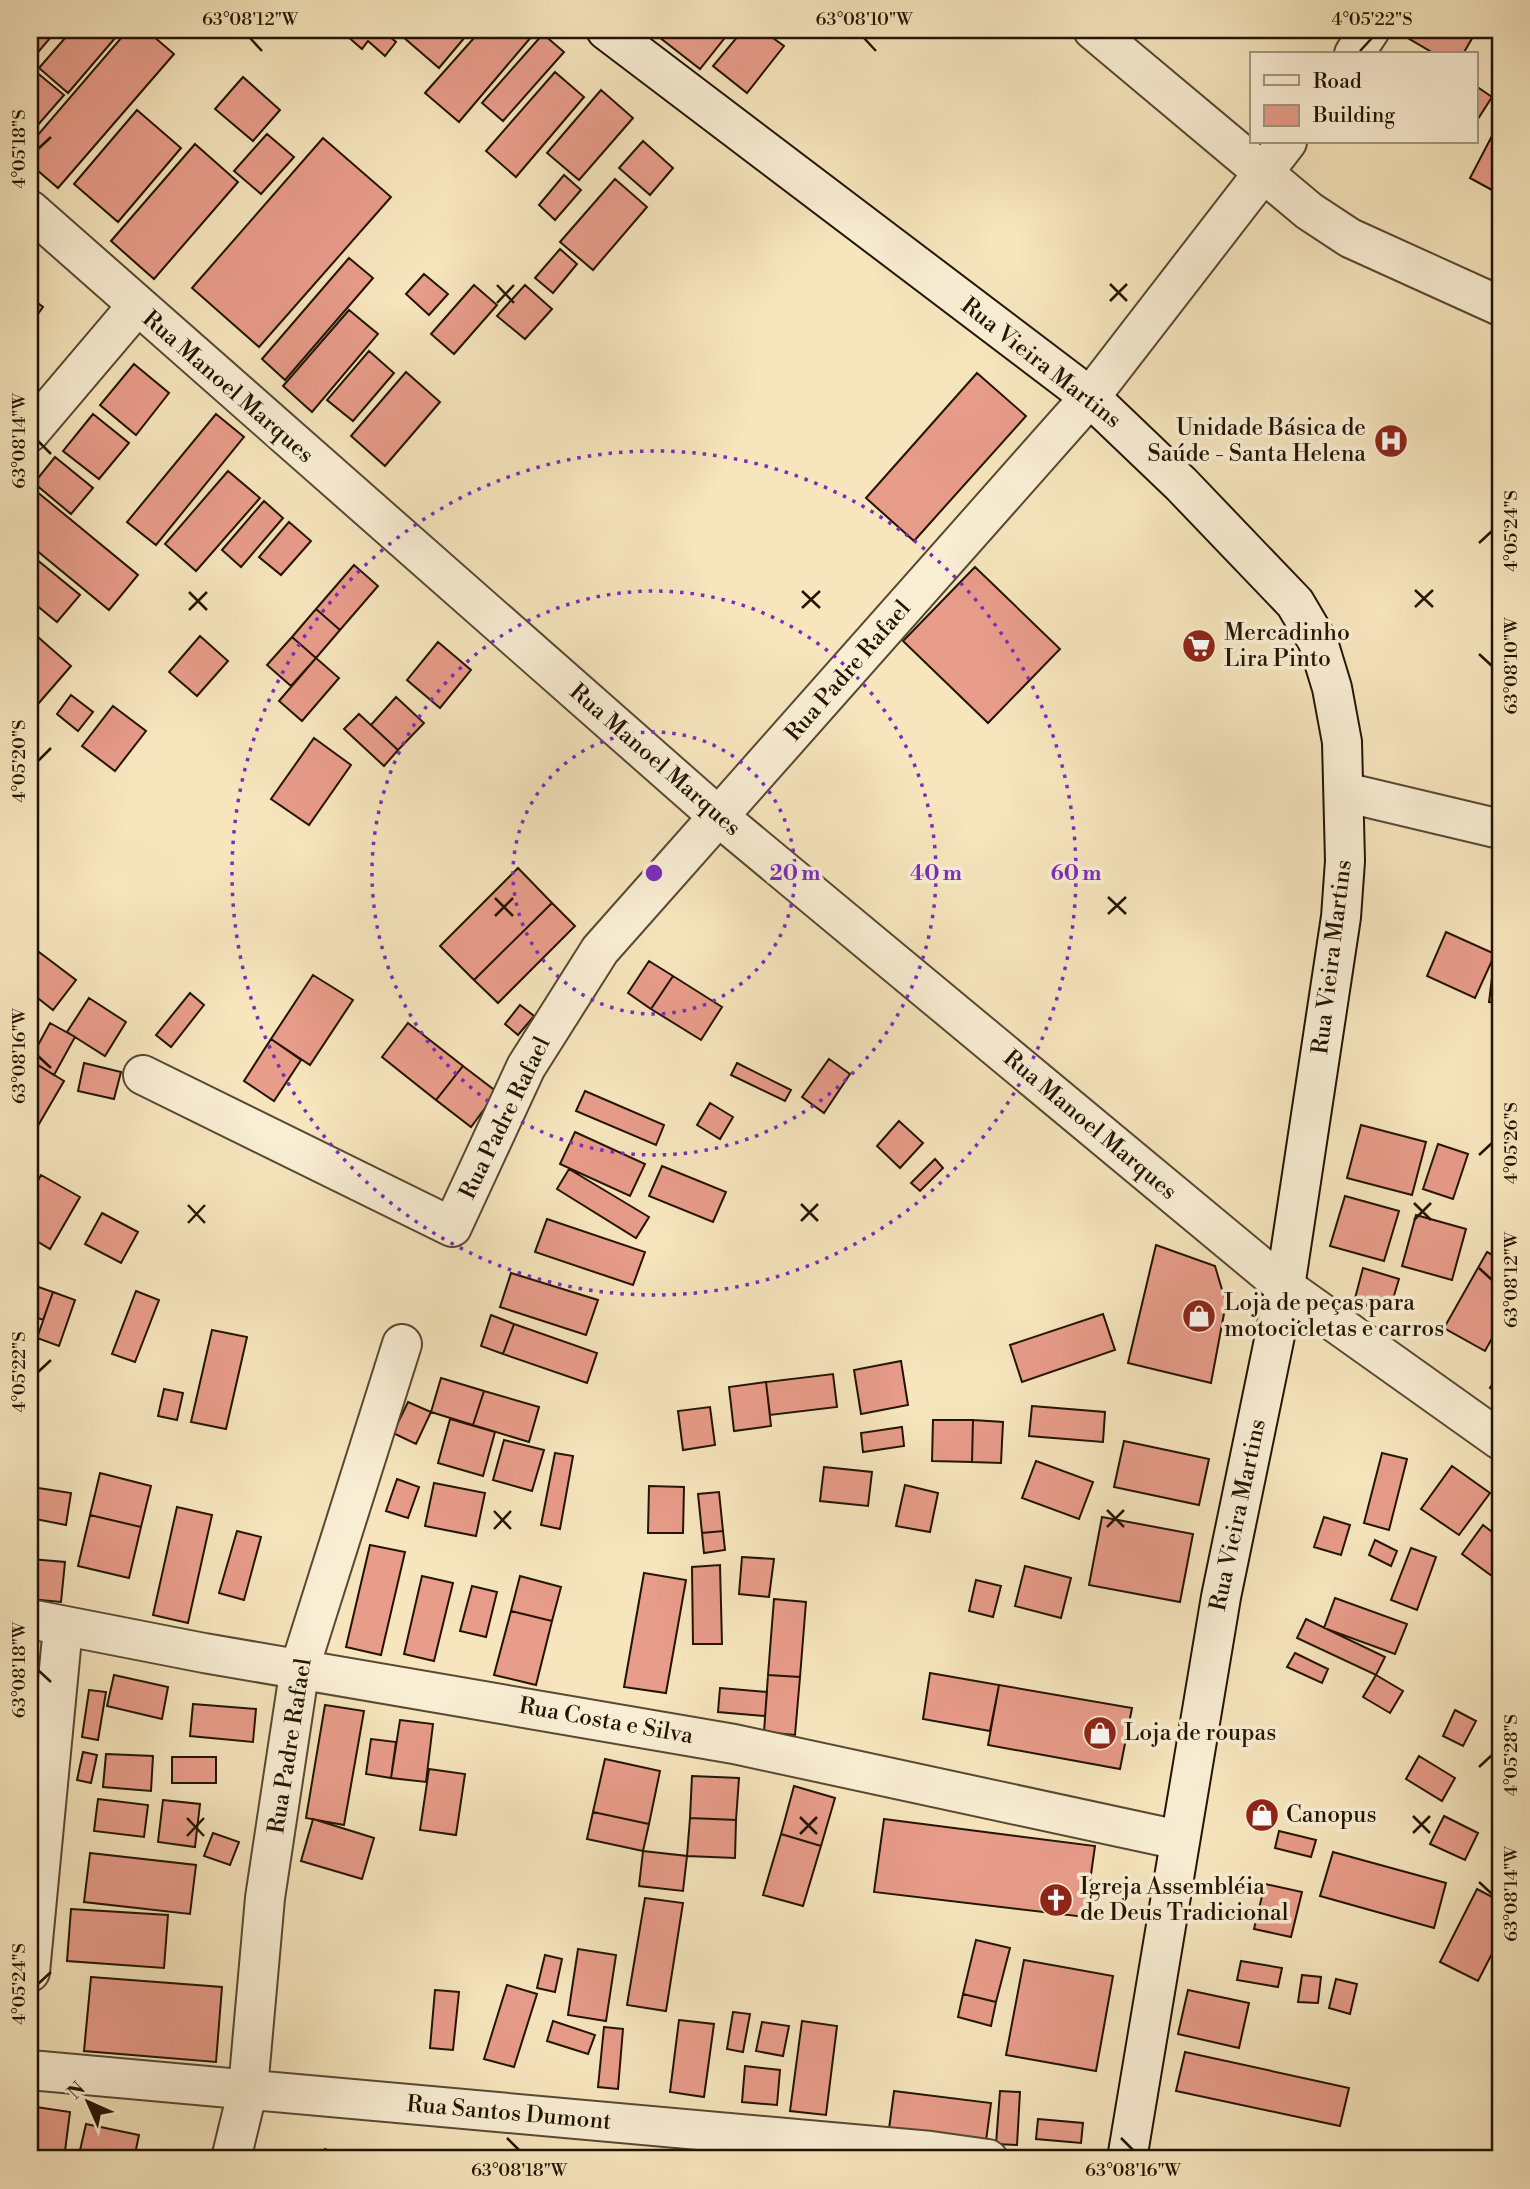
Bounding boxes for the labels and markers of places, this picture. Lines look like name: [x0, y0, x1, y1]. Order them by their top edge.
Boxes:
place label: Unidade Básica de Saúde - Santa Helena: [1148, 414, 1366, 468]
hospital icon: Unidade Básica de Saúde - Santa Helena: [1372, 422, 1410, 460]
place label: Mercadinho Lira Pinto: [1224, 619, 1350, 673]
supermarket icon: Mercadinho Lira Pinto: [1180, 627, 1218, 665]
centre of rings: [642, 861, 666, 885]
place label: Loja de peças para motocicletas e carros: [1224, 1289, 1444, 1343]
shop icon: Loja de peças para motocicletas e carros: [1180, 1297, 1218, 1335]
shop icon: Loja de roupas: [1081, 1714, 1119, 1752]
place label: Loja de roupas: [1124, 1719, 1276, 1747]
shop icon: Canopus: [1243, 1796, 1281, 1834]
place label: Canopus: [1286, 1801, 1377, 1829]
place label: Igreja Assembléia de Deus Tradicional: [1080, 1873, 1289, 1927]
church icon: Igreja Assembléia de Deus Tradicional: [1037, 1881, 1075, 1919]

